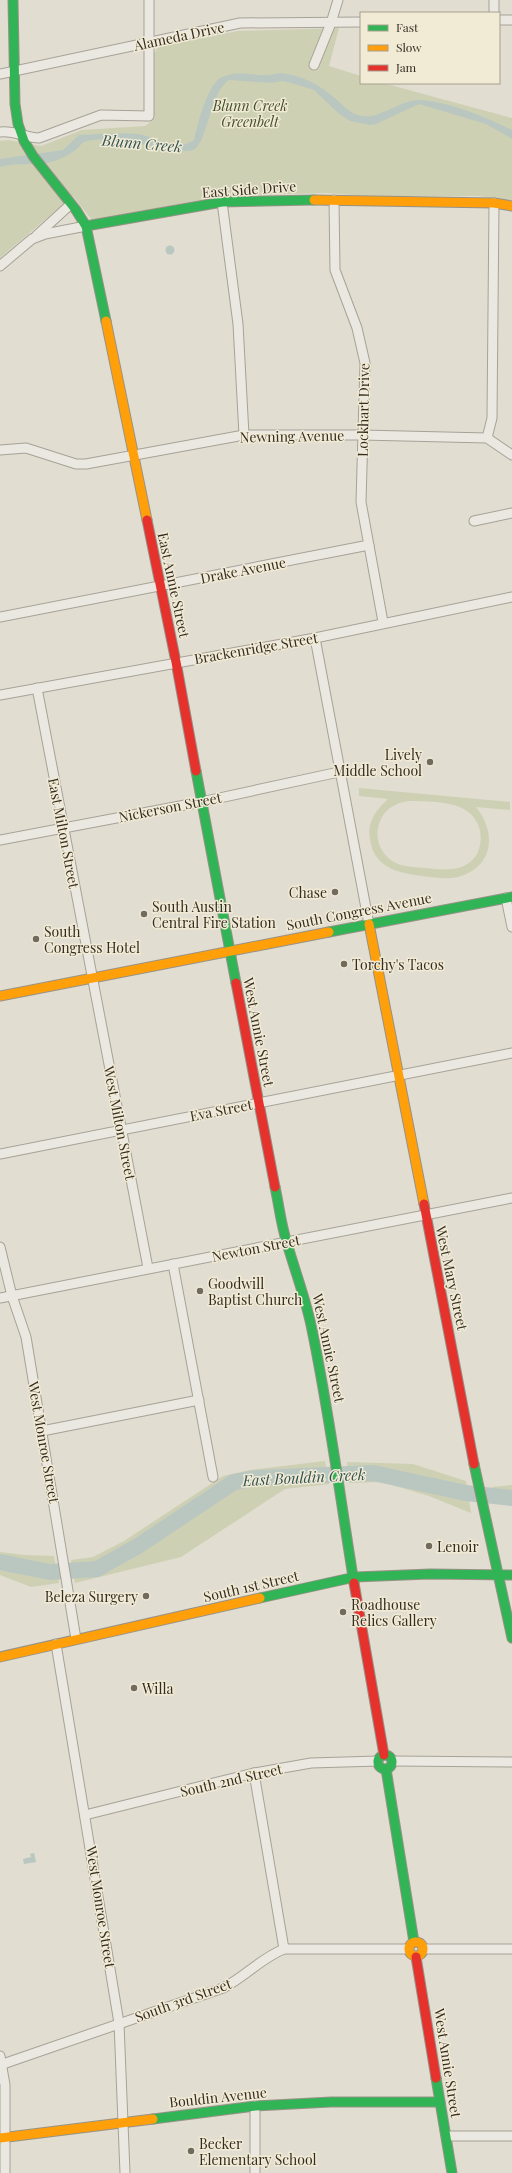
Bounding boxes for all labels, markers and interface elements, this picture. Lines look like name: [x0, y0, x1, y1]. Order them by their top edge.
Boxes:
legend: [360, 12, 500, 84]
street label: Alameda Drive: [131, 17, 226, 55]
text: Fast: [396, 19, 419, 35]
text: Slow: [396, 39, 422, 55]
text: Jam: [395, 59, 417, 75]
park label: Blunn Creek Greenbelt: [212, 96, 287, 131]
water label: Blunn Creek: [100, 129, 183, 156]
street label: East Side Drive: [201, 176, 297, 202]
street label: Lockhart Drive: [353, 363, 373, 457]
street label: Newning Avenue: [239, 426, 345, 446]
street label: East Annie Street: [154, 531, 195, 640]
street label: Drake Avenue: [199, 552, 287, 588]
street label: Brackenridge Street: [193, 628, 320, 668]
place label: Lively Middle School: [333, 745, 422, 780]
marker: Lively Middle School: [425, 757, 435, 767]
street label: East Milton Street: [44, 776, 84, 891]
street label: Nickerson Street: [117, 787, 224, 826]
place label: Chase: [289, 883, 327, 902]
marker: Chase: [330, 887, 340, 897]
street label: South Congress Avenue: [285, 888, 433, 934]
place label: South Austin Central Fire Station: [152, 897, 277, 932]
marker: South Austin Central Fire Station: [139, 909, 149, 919]
place label: South Congress Hotel: [44, 922, 140, 957]
marker: South Congress Hotel: [31, 934, 41, 944]
place label: Torchy's Tacos: [352, 955, 444, 974]
marker: Torchy's Tacos: [339, 959, 349, 969]
street label: West Annie Street: [239, 975, 279, 1089]
street label: West Milton Street: [99, 1063, 141, 1183]
street label: Eva Street: [188, 1094, 255, 1125]
street label: West Mary Street: [431, 1223, 473, 1333]
street label: Newton Street: [210, 1230, 303, 1266]
place label: Goodwill Baptist Church: [208, 1274, 303, 1309]
marker: Goodwill Baptist Church: [195, 1286, 205, 1296]
street label: West Annie Street: [308, 1291, 350, 1405]
street label: West Monroe Street: [24, 1379, 64, 1505]
water label: East Bouldin Creek: [241, 1464, 366, 1490]
place label: Lenoir: [437, 1537, 479, 1556]
marker: Lenoir: [424, 1541, 434, 1551]
street label: South 1st Street: [201, 1566, 302, 1606]
place label: Beleza Surgery: [45, 1587, 138, 1606]
marker: Beleza Surgery: [141, 1591, 151, 1601]
place label: Roadhouse Relics Gallery: [351, 1595, 437, 1630]
marker: Roadhouse Relics Gallery: [338, 1607, 348, 1617]
place label: Willa: [141, 1679, 173, 1698]
marker: Willa: [129, 1683, 139, 1693]
street label: South 2nd Street: [178, 1759, 285, 1801]
street label: West Monroe Street: [82, 1844, 120, 1970]
street label: South 3rd Street: [132, 1973, 235, 2026]
street label: West Annie Street: [430, 2006, 466, 2120]
street label: Bouldin Avenue: [168, 2082, 268, 2112]
place label: Becker Elementary School: [199, 2134, 317, 2169]
marker: Becker Elementary School: [186, 2146, 196, 2156]

